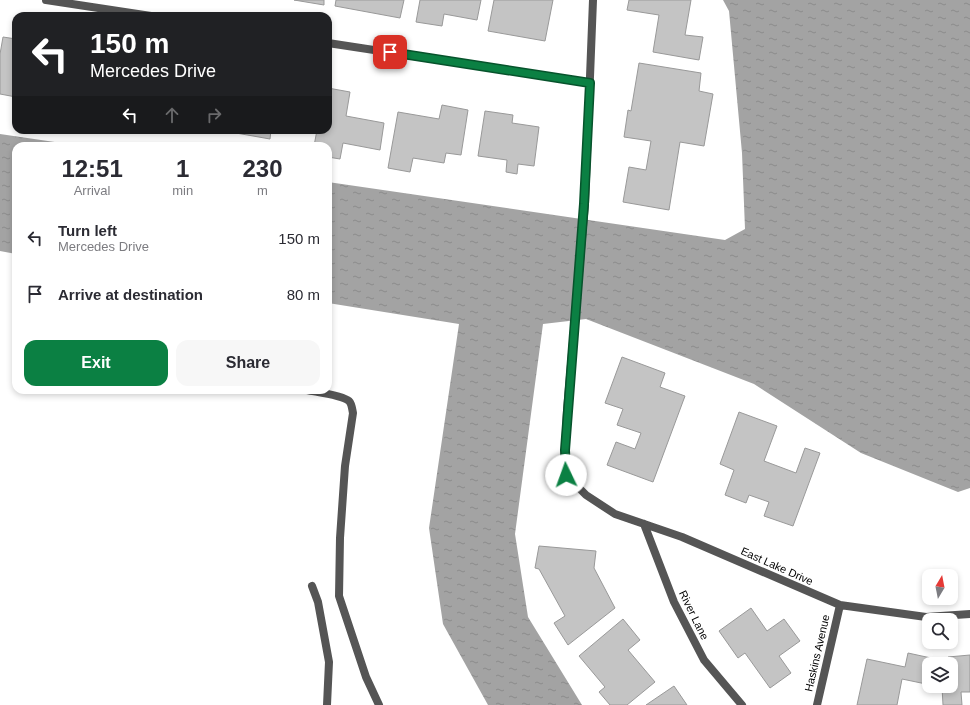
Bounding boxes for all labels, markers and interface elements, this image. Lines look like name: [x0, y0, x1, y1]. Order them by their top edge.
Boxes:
icon: left: [24, 28, 76, 80]
text: 150 m: [90, 28, 169, 59]
pin: [373, 35, 407, 69]
icon: arrive: [379, 41, 401, 63]
text: Mercedes Drive: [90, 61, 216, 81]
icon: left: [119, 104, 141, 126]
icon: ahead: [161, 104, 183, 126]
icon: right: [203, 104, 225, 126]
text: 12:51: [61, 155, 123, 182]
text: 1: [176, 155, 189, 182]
text: 230: [243, 155, 283, 182]
text: Arrival: [74, 183, 111, 198]
text: min: [172, 183, 193, 198]
text: m: [257, 183, 268, 198]
text: Turn left: [58, 222, 117, 239]
icon: left: [24, 227, 46, 249]
text: 150 m: [278, 230, 320, 247]
text: Mercedes Drive: [58, 239, 149, 254]
icon: arrive: [24, 283, 46, 305]
text: Arrive at destination: [58, 286, 203, 303]
text: 80 m: [287, 286, 320, 303]
button: Exit: [24, 340, 168, 386]
button: Share: [176, 340, 320, 386]
position arrow: [545, 454, 587, 496]
street label: East Lake Drive: [739, 545, 815, 587]
north arrow: [922, 569, 958, 605]
map controls: [922, 569, 958, 693]
street label: River Lane: [677, 588, 711, 642]
street label: Haskins Avenue: [802, 613, 832, 693]
button: search: [922, 613, 958, 649]
button: layers: [922, 657, 958, 693]

